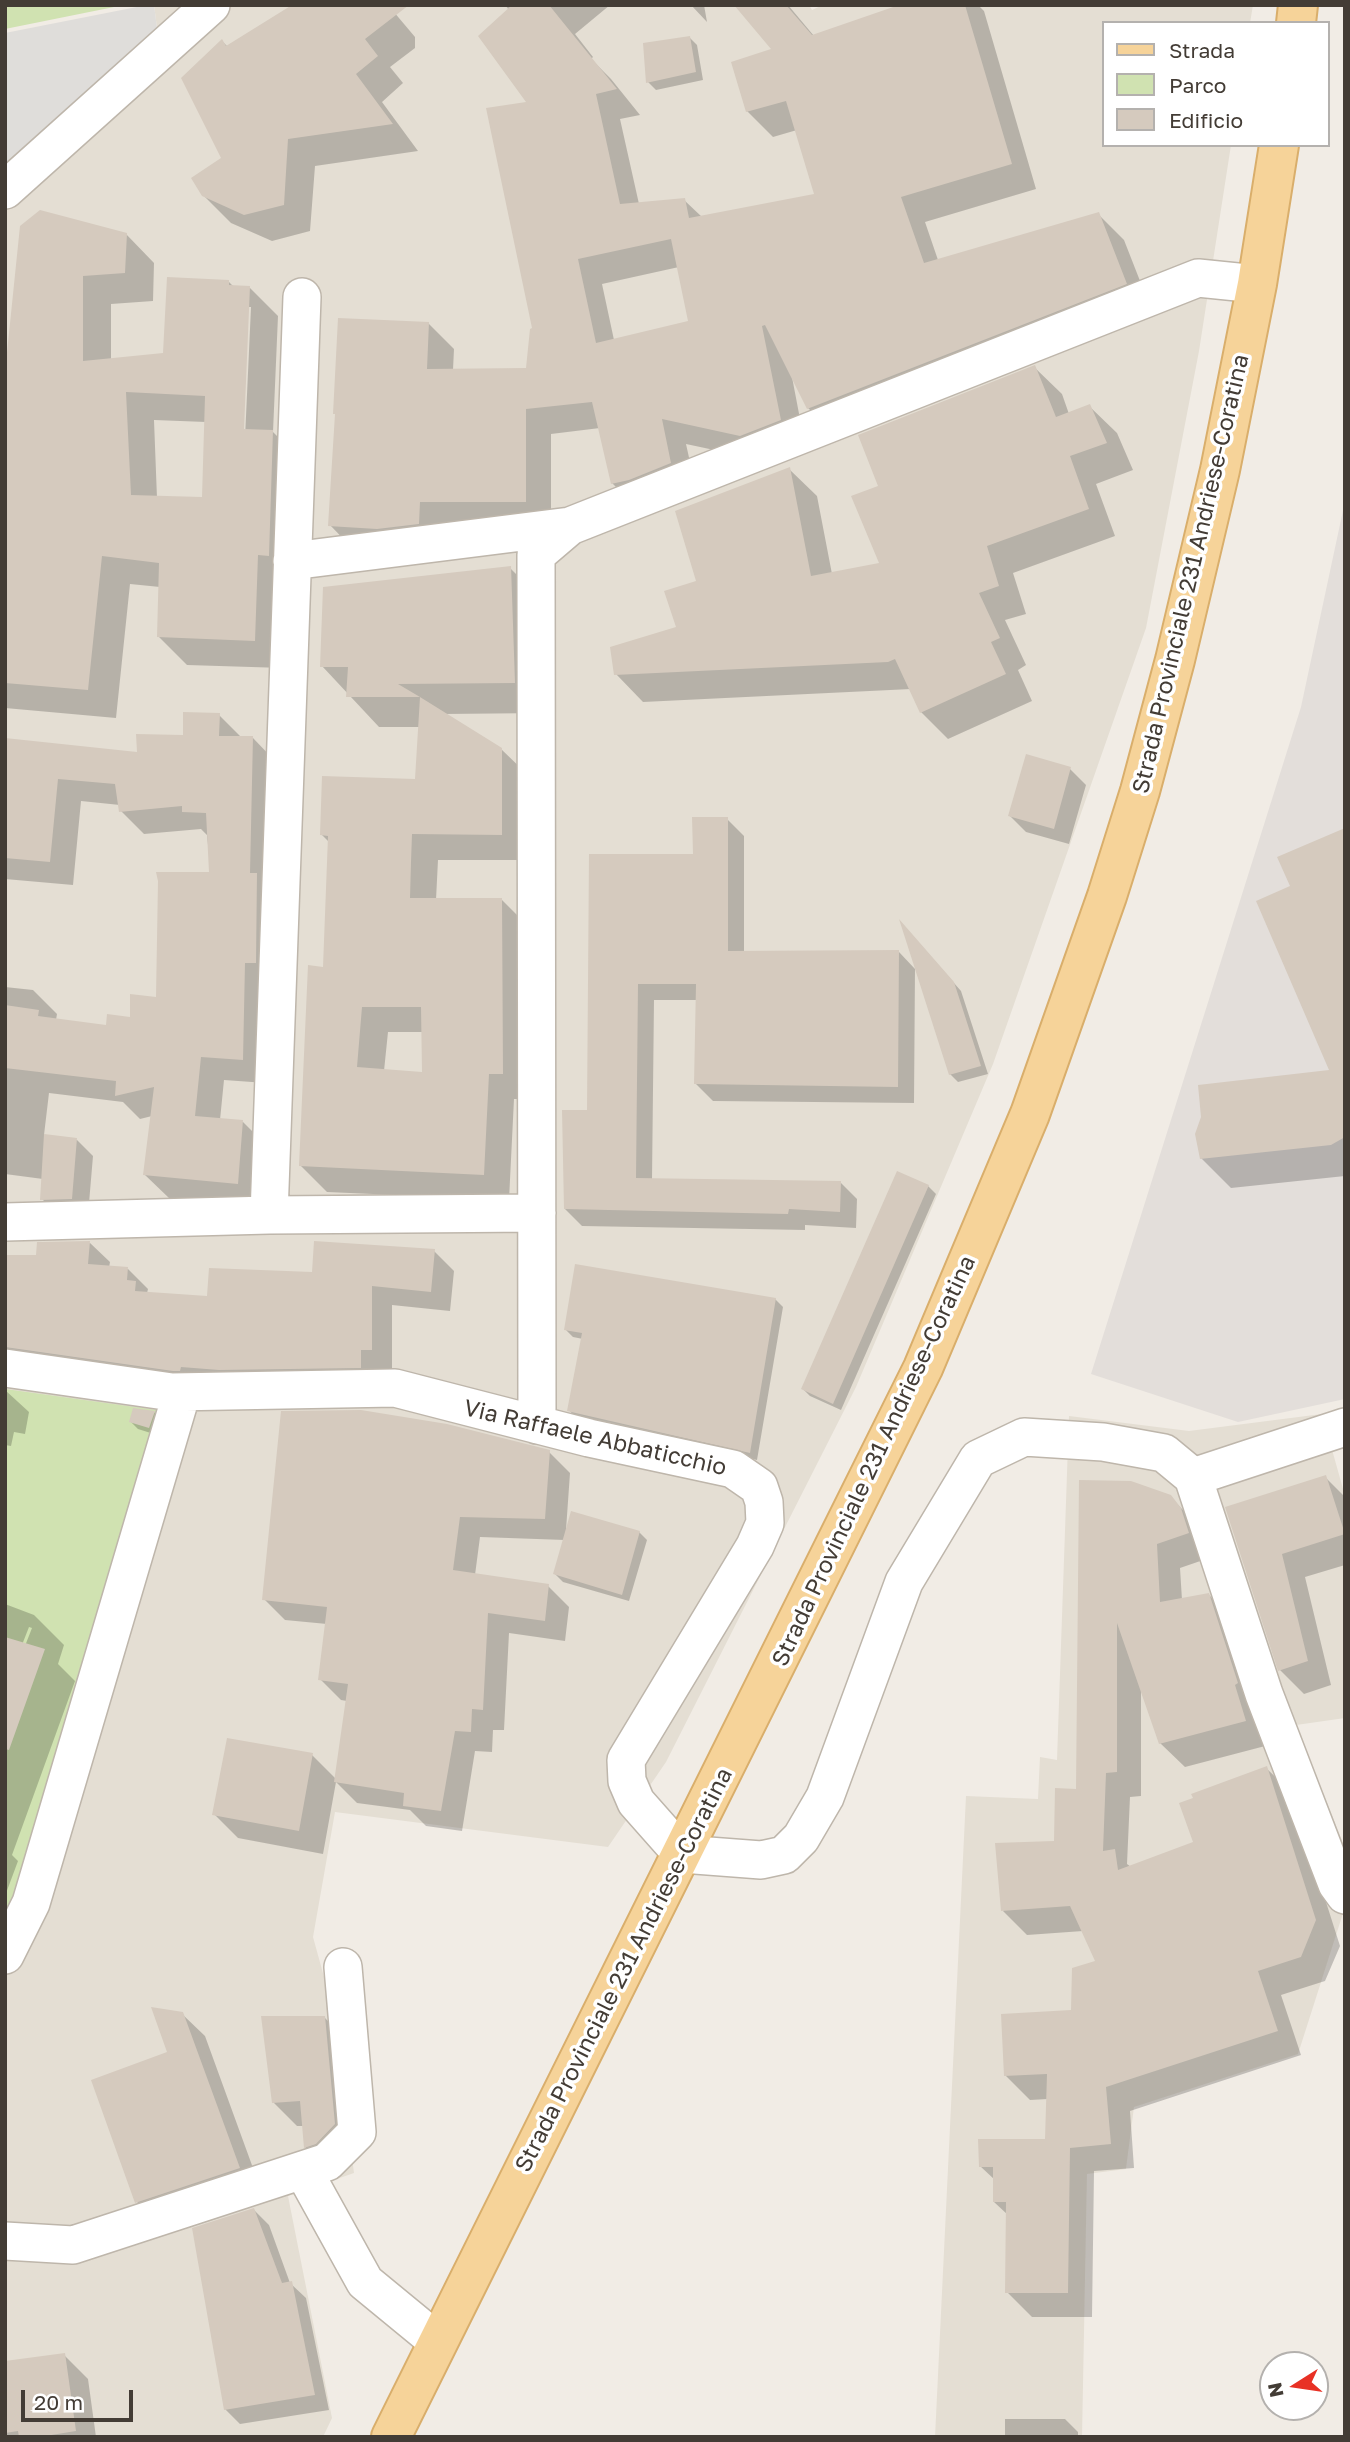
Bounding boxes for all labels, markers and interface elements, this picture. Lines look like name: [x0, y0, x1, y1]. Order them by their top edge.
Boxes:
legend: [1102, 21, 1329, 147]
text: Strada: [1169, 37, 1235, 63]
text: Parco: [1169, 72, 1226, 98]
text: Edificio: [1169, 107, 1243, 133]
street label: Strada Provinciale 231 Andriese-Coratina: [1127, 352, 1255, 796]
street label: Strada Provinciale 231 Andriese-Coratina: [766, 1251, 982, 1671]
street label: Via Raffaele Abbaticchio: [461, 1394, 729, 1482]
street label: Strada Provinciale 231 Andriese-Coratina: [510, 1763, 738, 2177]
north arrow: [1259, 2351, 1329, 2421]
scale bar: [24, 2376, 136, 2420]
text: N: [1262, 2381, 1288, 2400]
text: 20 m: [34, 2389, 83, 2415]

